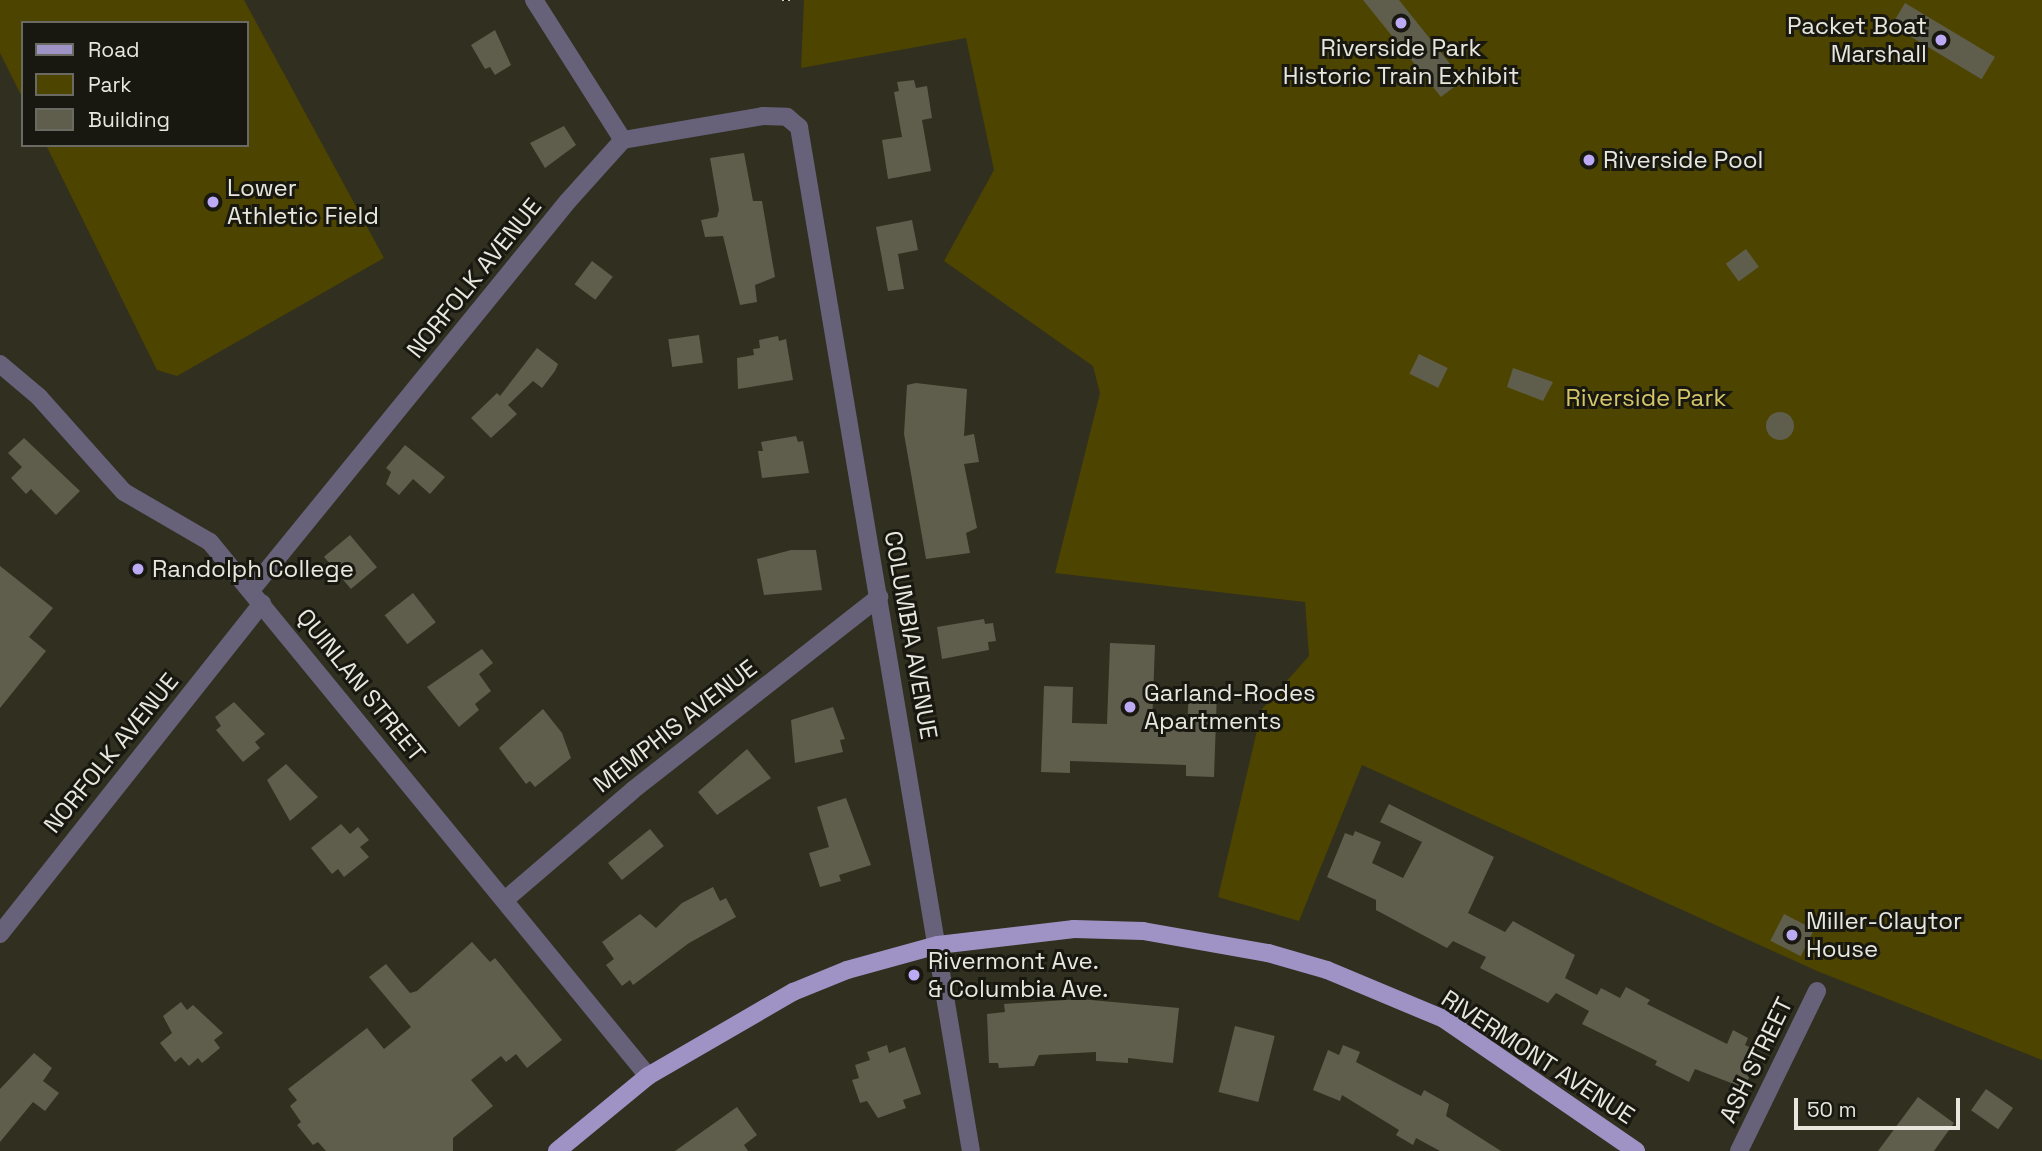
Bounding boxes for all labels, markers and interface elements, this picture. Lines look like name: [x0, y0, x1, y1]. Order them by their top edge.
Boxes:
place label: Packet Boat Marshall: [1787, 12, 1927, 68]
marker: Riverside Park Historic Train Exhibit: [1393, 15, 1409, 31]
legend: [21, 21, 248, 147]
marker: Packet Boat Marshall: [1933, 32, 1949, 48]
place label: Riverside Park Historic Train Exhibit: [1282, 34, 1520, 90]
text: Road: [88, 36, 140, 63]
text: Park: [88, 71, 132, 98]
text: Building: [88, 106, 170, 133]
place label: Riverside Pool: [1603, 146, 1763, 174]
marker: Riverside Pool: [1581, 152, 1597, 168]
place label: Lower Athletic Field: [227, 174, 379, 230]
street label: NORFOLK AVENUE: [401, 192, 547, 364]
marker: Lower Athletic Field: [205, 194, 221, 210]
park label: Riverside Park: [1566, 384, 1726, 412]
street label: COLUMBIA AVENUE: [878, 528, 944, 742]
place label: Randolph College: [152, 555, 354, 583]
marker: Randolph College: [130, 561, 146, 577]
street label: QUINLAN STREET: [290, 603, 432, 767]
street label: MEMPHIS AVENUE: [587, 653, 763, 799]
street label: NORFOLK AVENUE: [38, 667, 184, 839]
place label: Garland-Rodes Apartments: [1144, 679, 1316, 735]
marker: Garland-Rodes Apartments: [1122, 699, 1138, 715]
place label: Miller-Claytor House: [1806, 907, 1962, 963]
marker: Miller-Claytor House: [1784, 927, 1800, 943]
place label: Rivermont Ave. & Columbia Ave.: [928, 947, 1109, 1003]
marker: Rivermont Ave. & Columbia Ave.: [906, 967, 922, 983]
street label: RIVERMONT AVENUE: [1436, 984, 1640, 1130]
street label: ASH STREET: [1713, 993, 1799, 1127]
scale bar: [1797, 1084, 1963, 1128]
text: 50 m: [1807, 1096, 1857, 1123]

